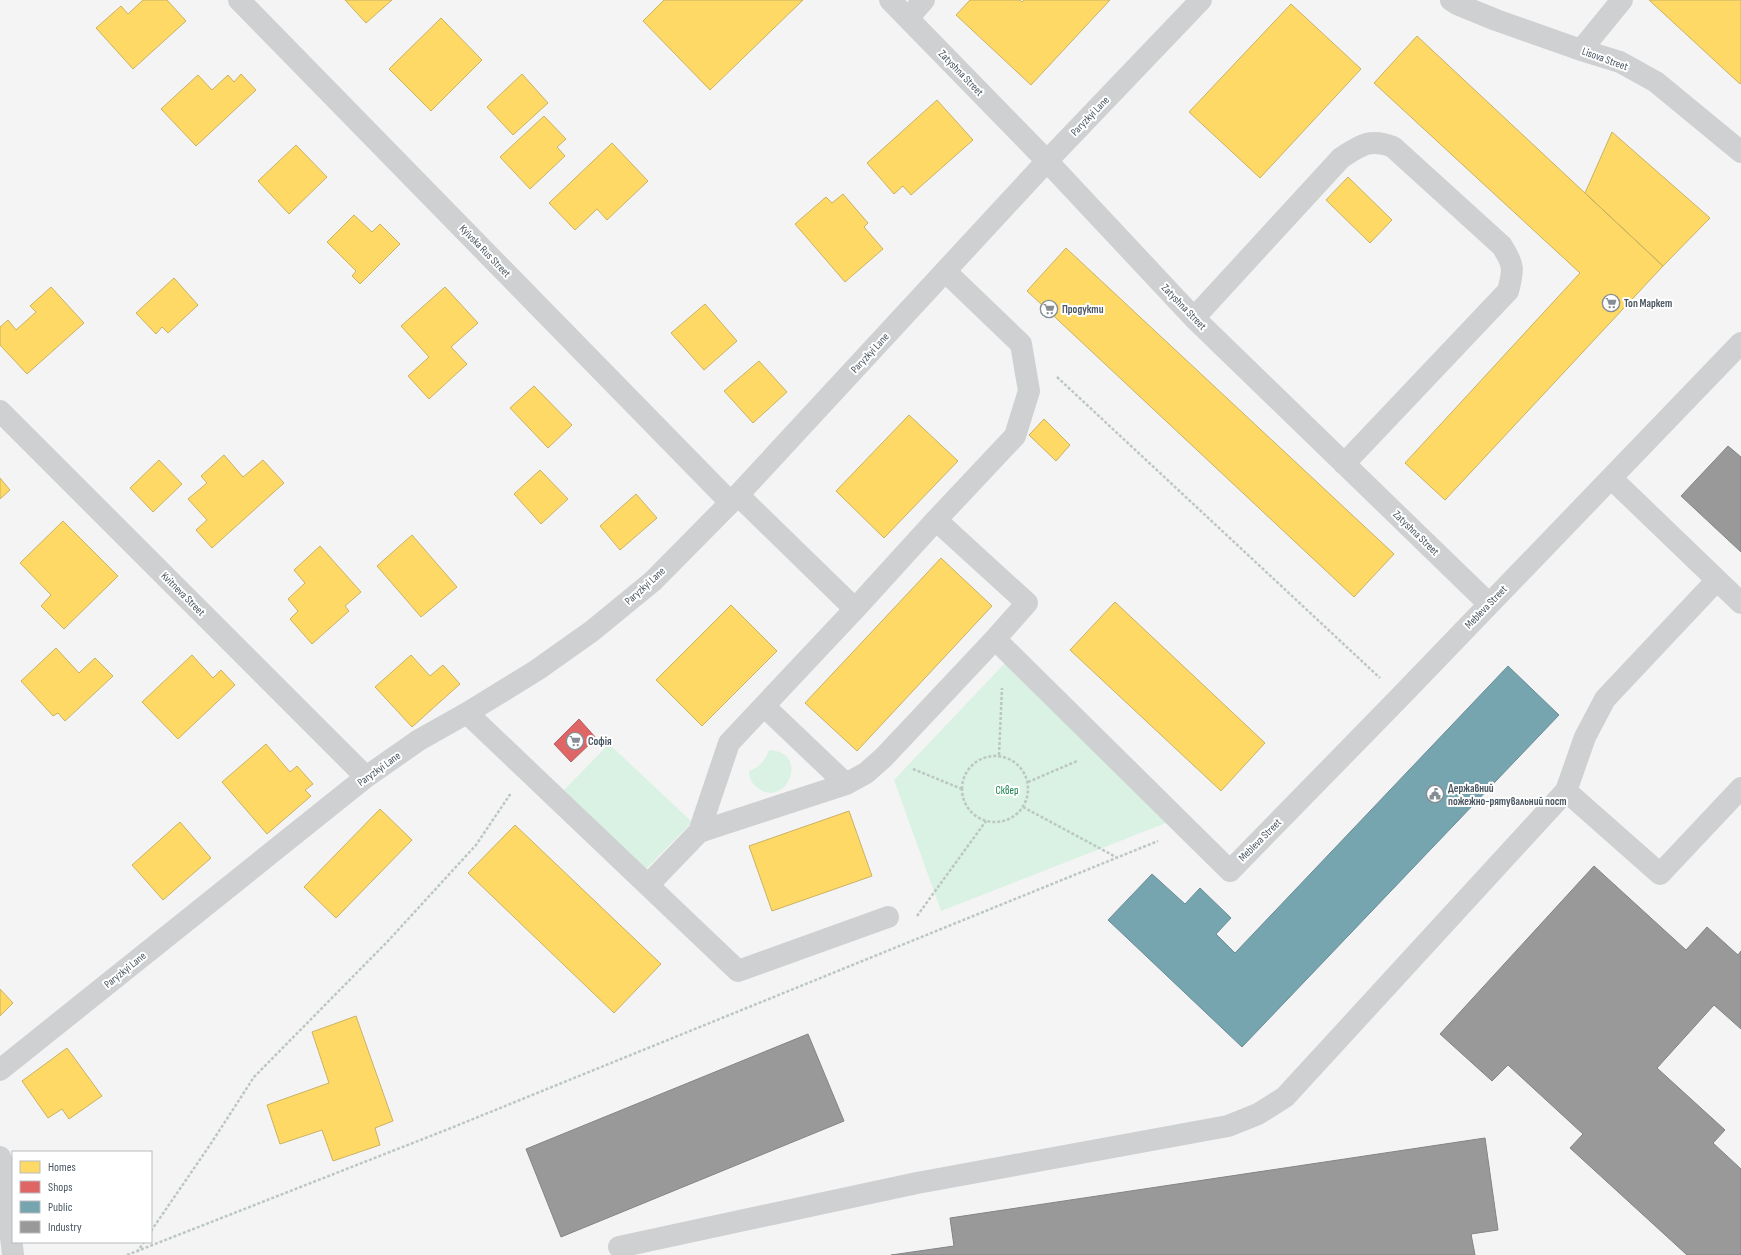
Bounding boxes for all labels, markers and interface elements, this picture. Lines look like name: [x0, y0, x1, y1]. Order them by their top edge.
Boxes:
street label: Lisova Street: [1580, 45, 1630, 74]
street label: Zatyshna Street: [936, 47, 987, 99]
street label: Paryzkyi Lane: [1068, 94, 1112, 138]
street label: Kyivska Rus Street: [457, 222, 514, 280]
street label: Zatyshna Street: [1159, 281, 1210, 333]
supermarket icon: Топ Маркет: [1601, 293, 1621, 313]
place label: Топ Маркет: [1624, 297, 1672, 310]
supermarket icon: Продукти: [1039, 299, 1059, 319]
place label: Продукти: [1062, 303, 1104, 316]
street label: Paryzkyi Lane: [848, 330, 892, 376]
street label: Zatyshna Street: [1390, 508, 1442, 559]
street label: Paryzkyi Lane: [622, 564, 668, 608]
street label: Kvitneva Street: [158, 569, 208, 619]
street label: Mebleva Street: [1462, 582, 1510, 631]
supermarket icon: Софія: [565, 731, 585, 751]
place label: Софія: [588, 735, 612, 748]
street label: Paryzkyi Lane: [355, 749, 403, 789]
place label: Державний пожежно-рятувальний пост: [1448, 782, 1567, 808]
park label: Сквер: [995, 784, 1019, 797]
public building icon: Державний пожежно-рятувальний пост: [1425, 784, 1445, 804]
street label: Mebleva Street: [1236, 815, 1285, 864]
street label: Paryzkyi Lane: [102, 949, 148, 991]
legend: [12, 1151, 152, 1243]
text: Homes: [48, 1160, 76, 1175]
text: Shops: [48, 1180, 73, 1195]
text: Public: [48, 1200, 73, 1215]
text: Industry: [48, 1220, 82, 1235]

